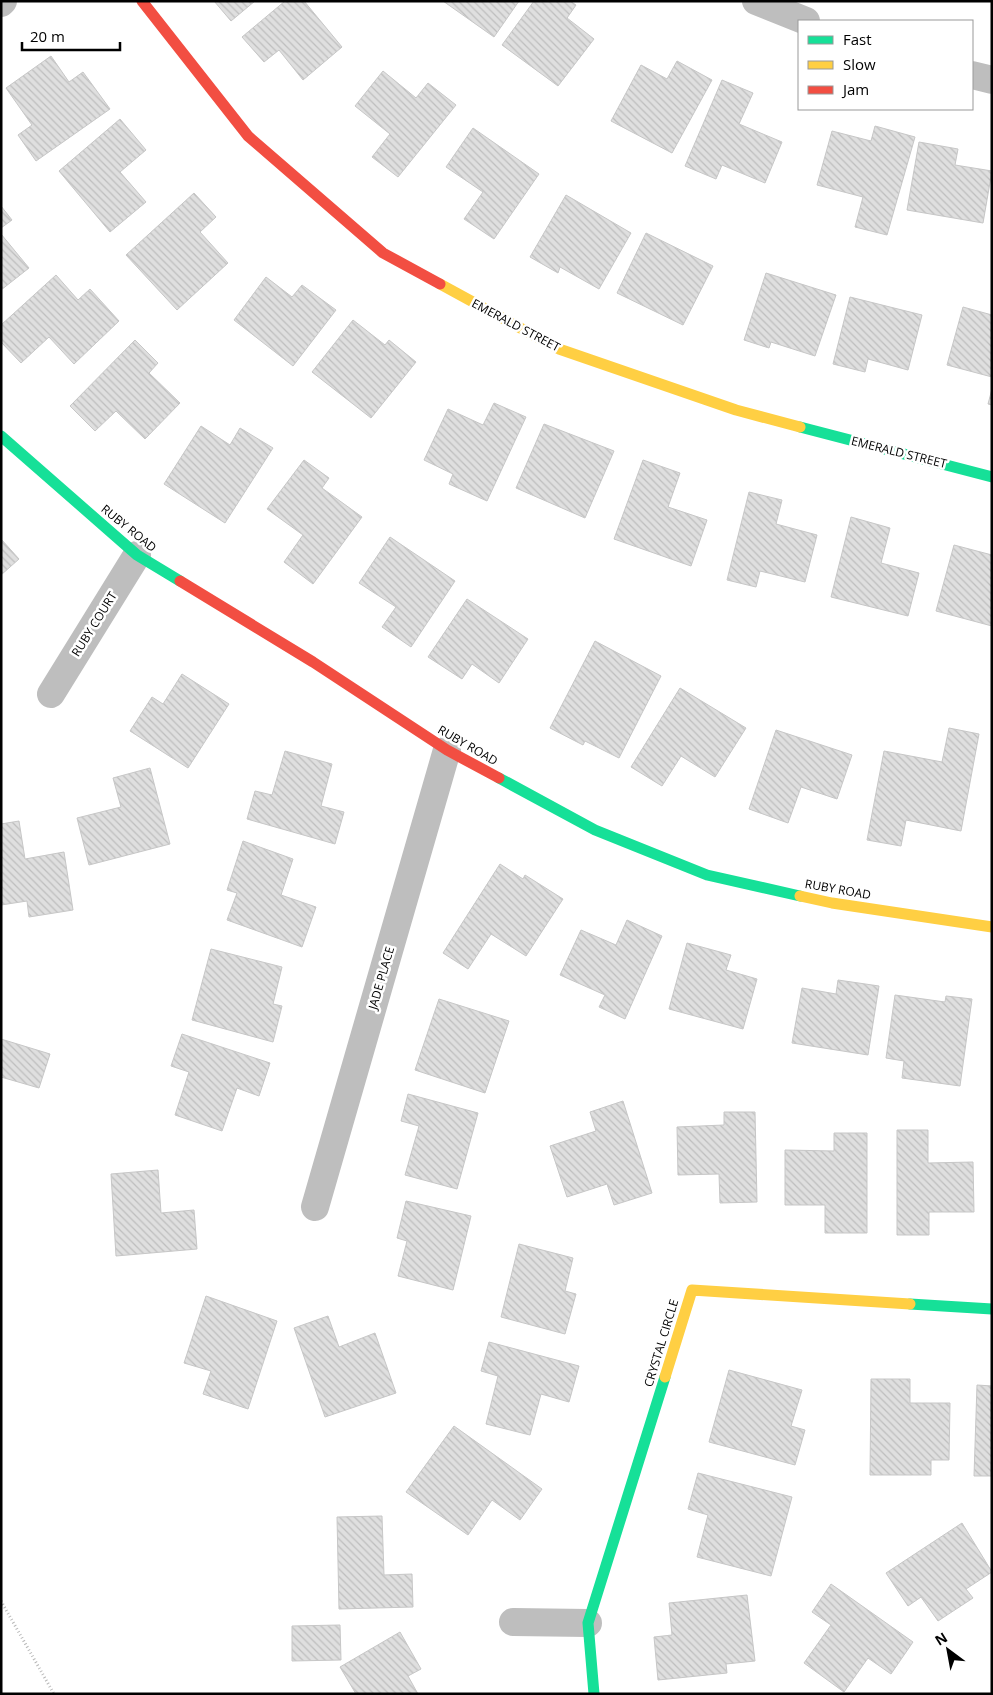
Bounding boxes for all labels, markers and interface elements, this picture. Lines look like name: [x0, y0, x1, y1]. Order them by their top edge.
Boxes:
scale bar: [22, 20, 120, 52]
legend: [798, 20, 973, 110]
text: 20 m: [30, 26, 65, 46]
text: Fast: [843, 29, 872, 49]
text: Slow: [843, 54, 876, 74]
text: Jam: [841, 79, 869, 99]
street label: EMERALD STREET: [469, 295, 563, 356]
street label: EMERALD STREET: [850, 432, 949, 472]
street label: RUBY ROAD: [98, 500, 160, 556]
street label: RUBY COURT: [67, 588, 121, 660]
street label: RUBY ROAD: [435, 721, 501, 769]
street label: RUBY ROAD: [804, 875, 872, 903]
street label: JADE PLACE: [364, 945, 398, 1012]
street label: CRYSTAL CIRCLE: [640, 1297, 682, 1389]
north arrow: [923, 1625, 973, 1675]
text: N: [931, 1627, 951, 1650]

